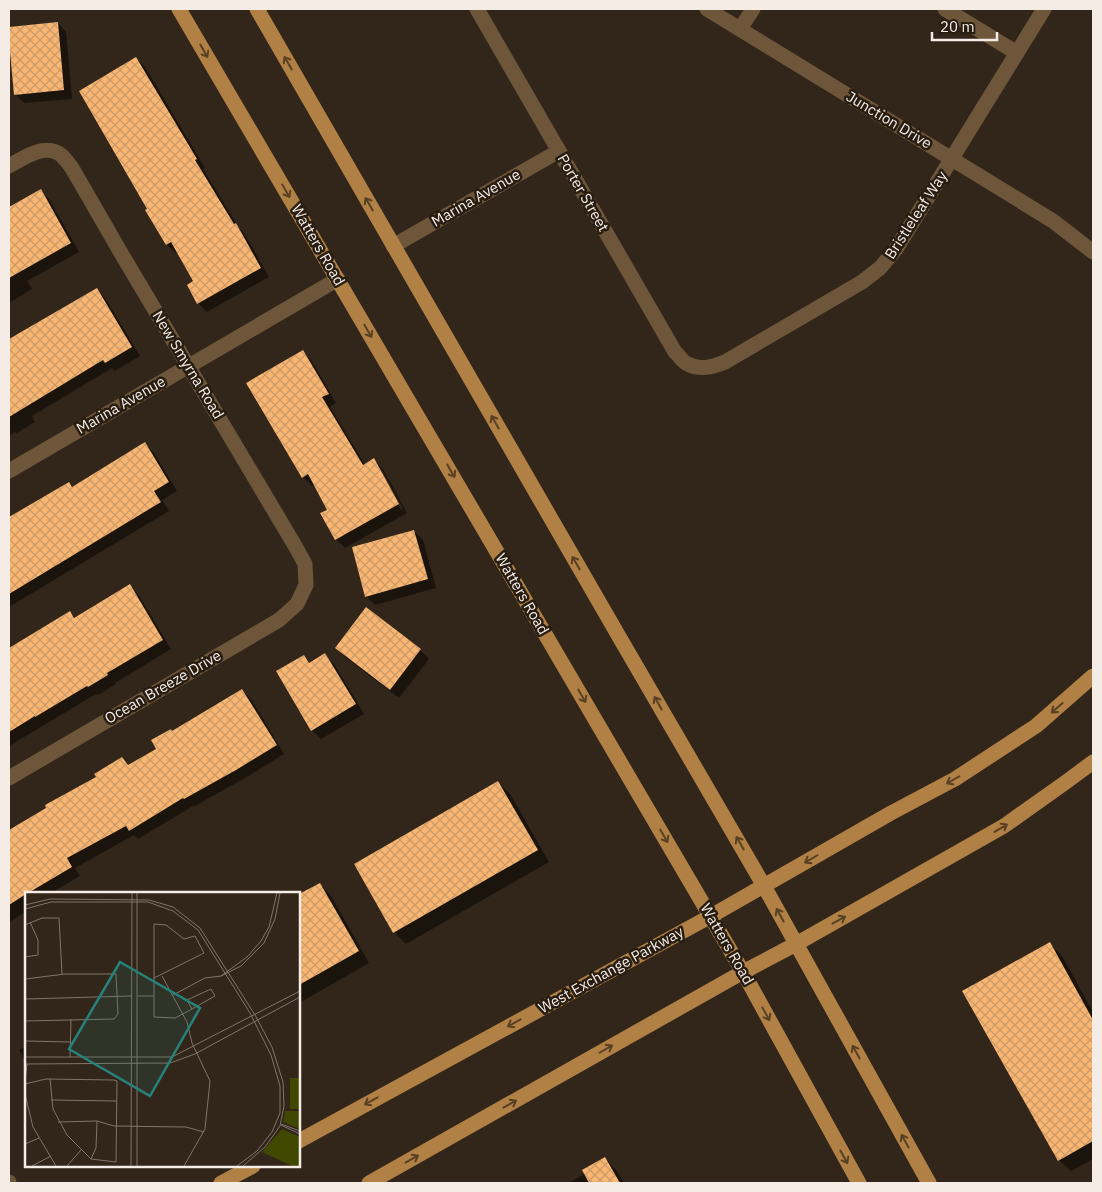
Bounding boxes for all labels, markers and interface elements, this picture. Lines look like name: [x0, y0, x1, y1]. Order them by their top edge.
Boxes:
scale bar: [932, 10, 997, 42]
text: 20 m: [940, 17, 975, 36]
one-way arrow: [199, 43, 209, 58]
one-way arrow: [283, 55, 293, 70]
street label: Junction Drive: [843, 87, 936, 153]
street label: Porter Street: [554, 151, 613, 235]
street label: Marina Avenue: [428, 164, 524, 231]
street label: Bristleleaf Way: [880, 167, 951, 262]
one-way arrow: [282, 183, 292, 198]
one-way arrow: [364, 196, 374, 211]
street label: Watters Road: [288, 201, 349, 289]
street label: New Smyrna Road: [149, 307, 228, 422]
one-way arrow: [364, 324, 374, 338]
street label: Marina Avenue: [73, 371, 169, 438]
one-way arrow: [490, 414, 500, 429]
one-way arrow: [446, 464, 456, 478]
street label: Watters Road: [492, 550, 553, 638]
one-way arrow: [571, 556, 581, 570]
street label: Ocean Breeze Drive: [101, 645, 224, 728]
one-way arrow: [577, 688, 587, 703]
one-way arrow: [653, 696, 663, 711]
one-way arrow: [1050, 703, 1063, 714]
one-way arrow: [946, 776, 960, 786]
one-way arrow: [994, 822, 1008, 832]
one-way arrow: [659, 829, 669, 844]
one-way arrow: [734, 837, 744, 851]
one-way arrow: [803, 854, 818, 864]
inset map: [25, 892, 300, 1167]
street label: Watters Road: [697, 900, 758, 988]
one-way arrow: [775, 908, 785, 922]
one-way arrow: [831, 914, 845, 924]
street label: West Exchange Parkway: [535, 922, 687, 1017]
one-way arrow: [762, 1007, 772, 1021]
one-way arrow: [507, 1019, 522, 1028]
one-way arrow: [599, 1044, 614, 1054]
one-way arrow: [851, 1045, 861, 1060]
one-way arrow: [365, 1096, 379, 1106]
one-way arrow: [502, 1098, 517, 1108]
one-way arrow: [900, 1133, 910, 1148]
one-way arrow: [840, 1149, 850, 1164]
one-way arrow: [404, 1154, 418, 1164]

